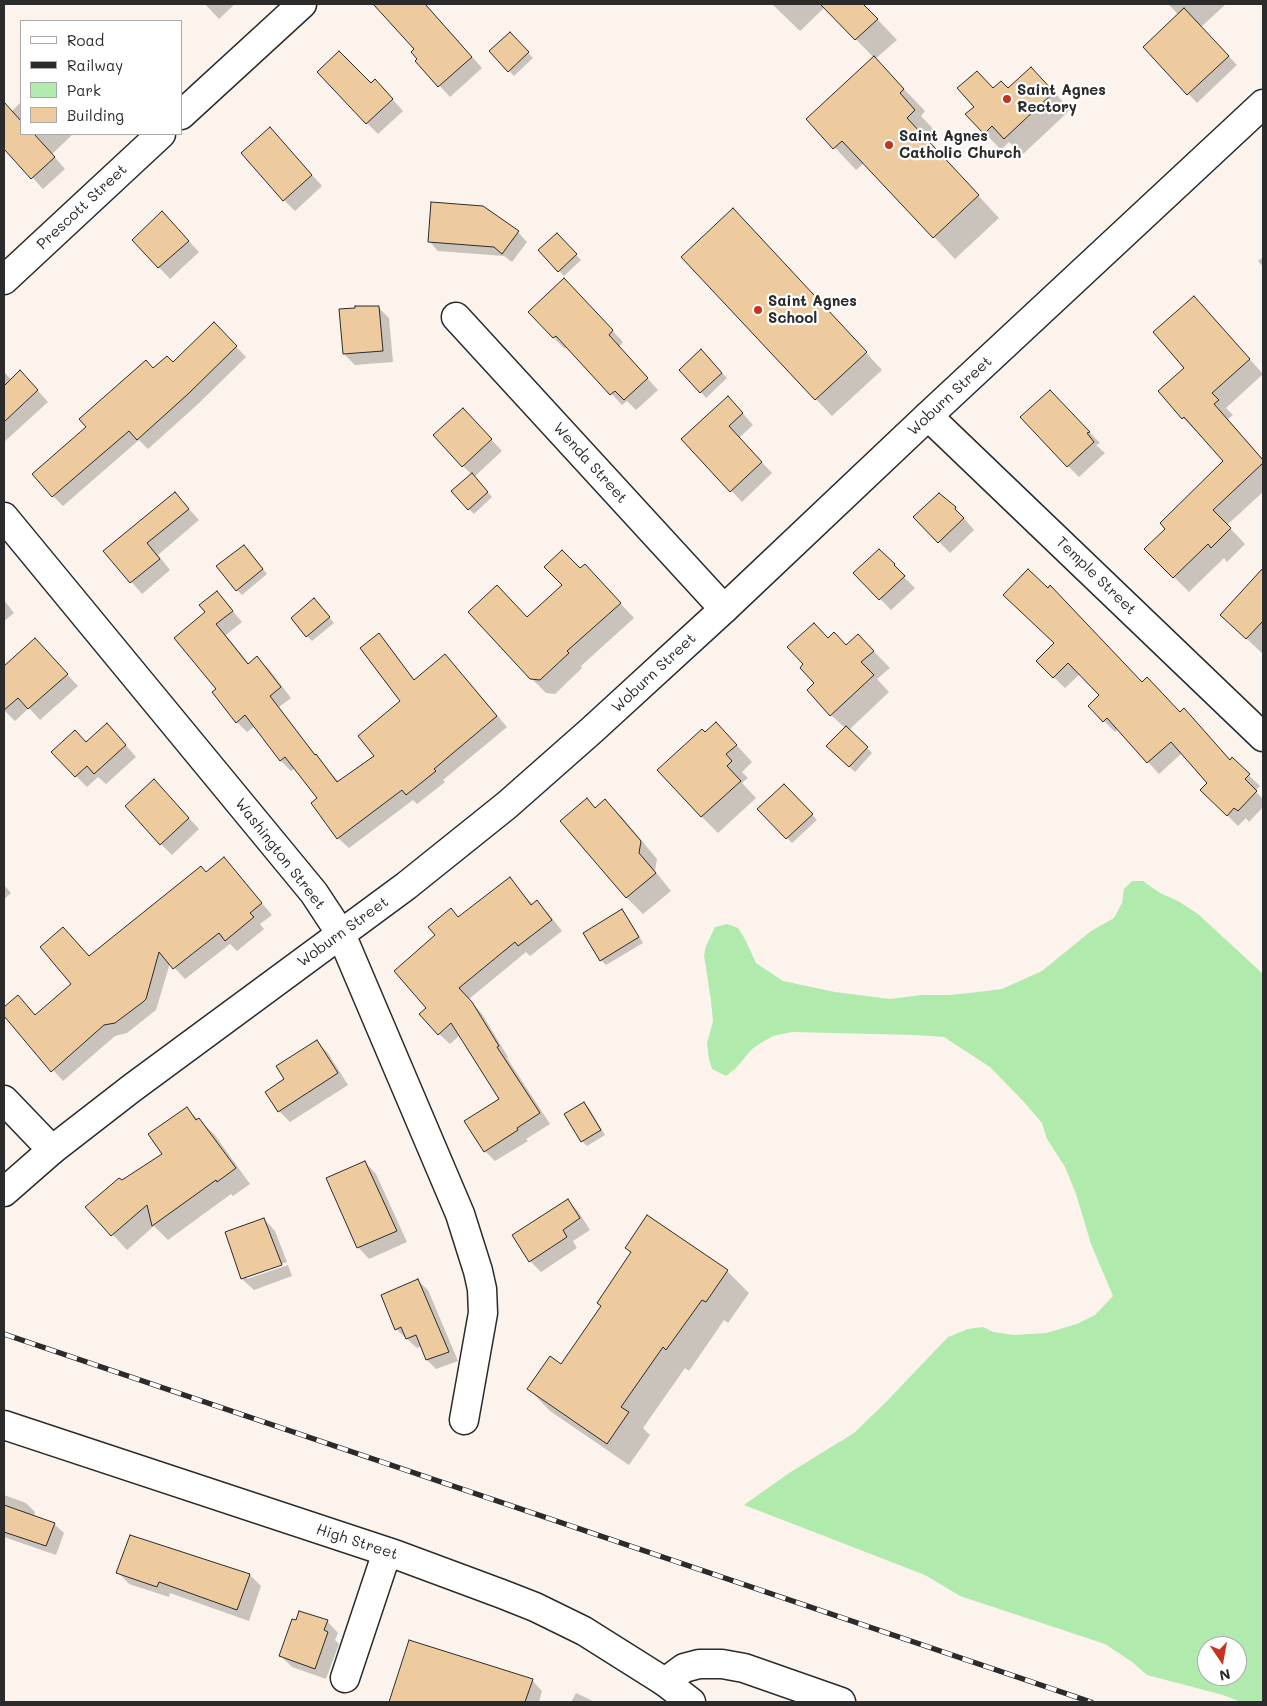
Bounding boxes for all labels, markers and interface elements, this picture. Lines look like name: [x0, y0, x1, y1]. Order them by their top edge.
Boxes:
legend: [20, 20, 182, 135]
text: Road: [67, 30, 104, 50]
text: Railway: [67, 55, 123, 75]
text: Park: [67, 80, 101, 100]
place label: Saint Agnes Rectory: [1017, 81, 1106, 116]
marker: Saint Agnes Rectory: [1001, 93, 1013, 105]
text: Building: [67, 105, 124, 125]
place label: Saint Agnes Catholic Church: [899, 127, 1021, 162]
marker: Saint Agnes Catholic Church: [883, 139, 895, 151]
street label: Prescott Street: [33, 161, 131, 253]
place label: Saint Agnes School: [768, 292, 857, 327]
marker: Saint Agnes School: [752, 304, 764, 316]
street label: Woburn Street: [904, 353, 996, 439]
street label: Wenda Street: [549, 419, 631, 507]
street label: Temple Street: [1052, 533, 1140, 619]
street label: Woburn Street: [608, 630, 700, 716]
street label: Washington Street: [231, 795, 329, 913]
street label: Woburn Street: [294, 893, 392, 971]
street label: High Street: [314, 1520, 400, 1564]
north arrow: [1197, 1636, 1247, 1686]
text: N: [1218, 1665, 1232, 1686]

